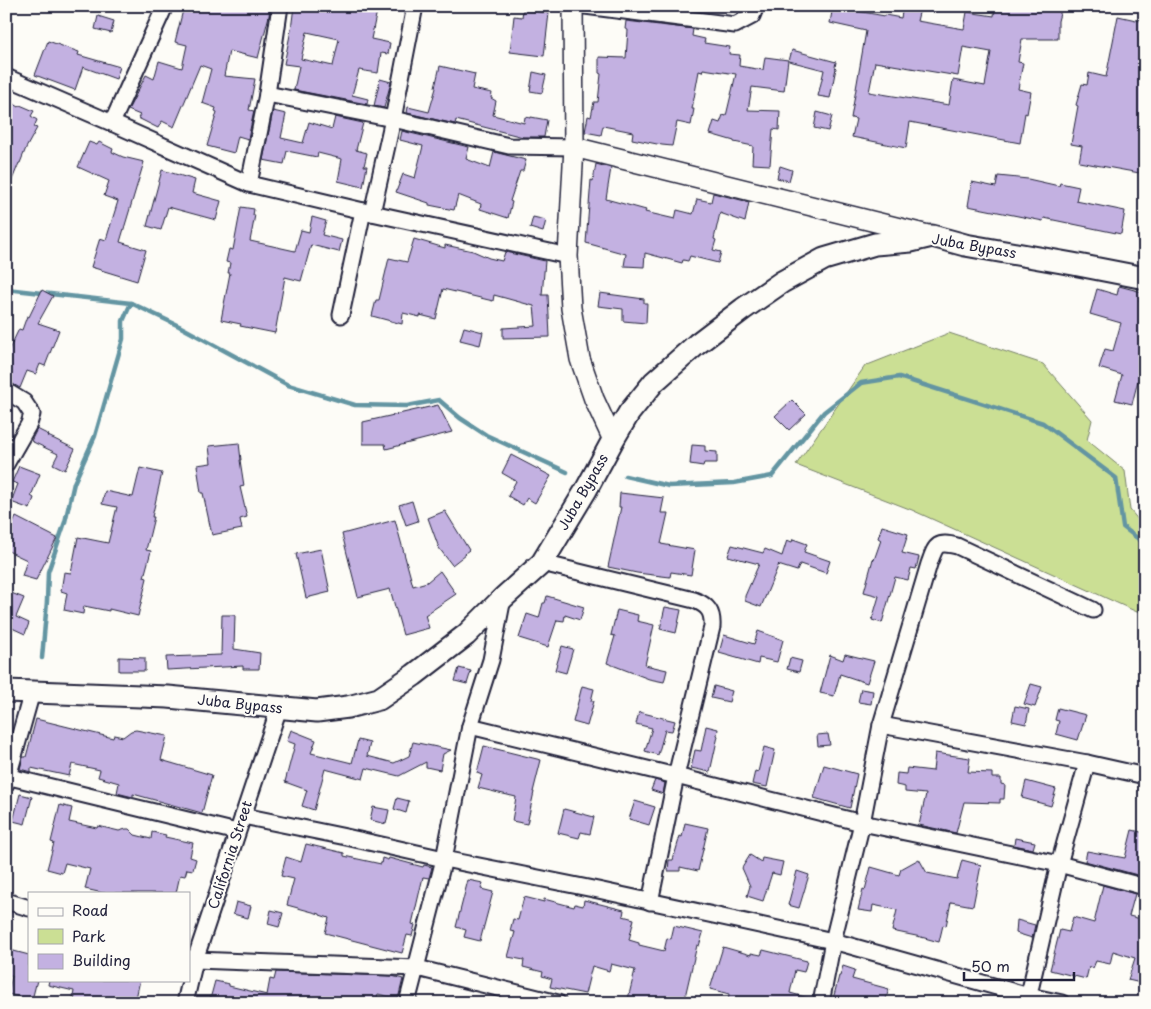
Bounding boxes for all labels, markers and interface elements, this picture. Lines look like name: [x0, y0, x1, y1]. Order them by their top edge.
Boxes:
street label: Juba Bypass: [930, 228, 1018, 263]
street label: Juba Bypass: [552, 449, 613, 534]
street label: Juba Bypass: [197, 689, 284, 718]
street label: California Street: [202, 798, 257, 912]
legend: [28, 892, 190, 982]
text: Road: [72, 898, 108, 921]
text: Park: [72, 924, 106, 947]
text: Building: [72, 948, 131, 971]
scale bar: [964, 949, 1074, 981]
text: 50 m: [971, 954, 1010, 977]

